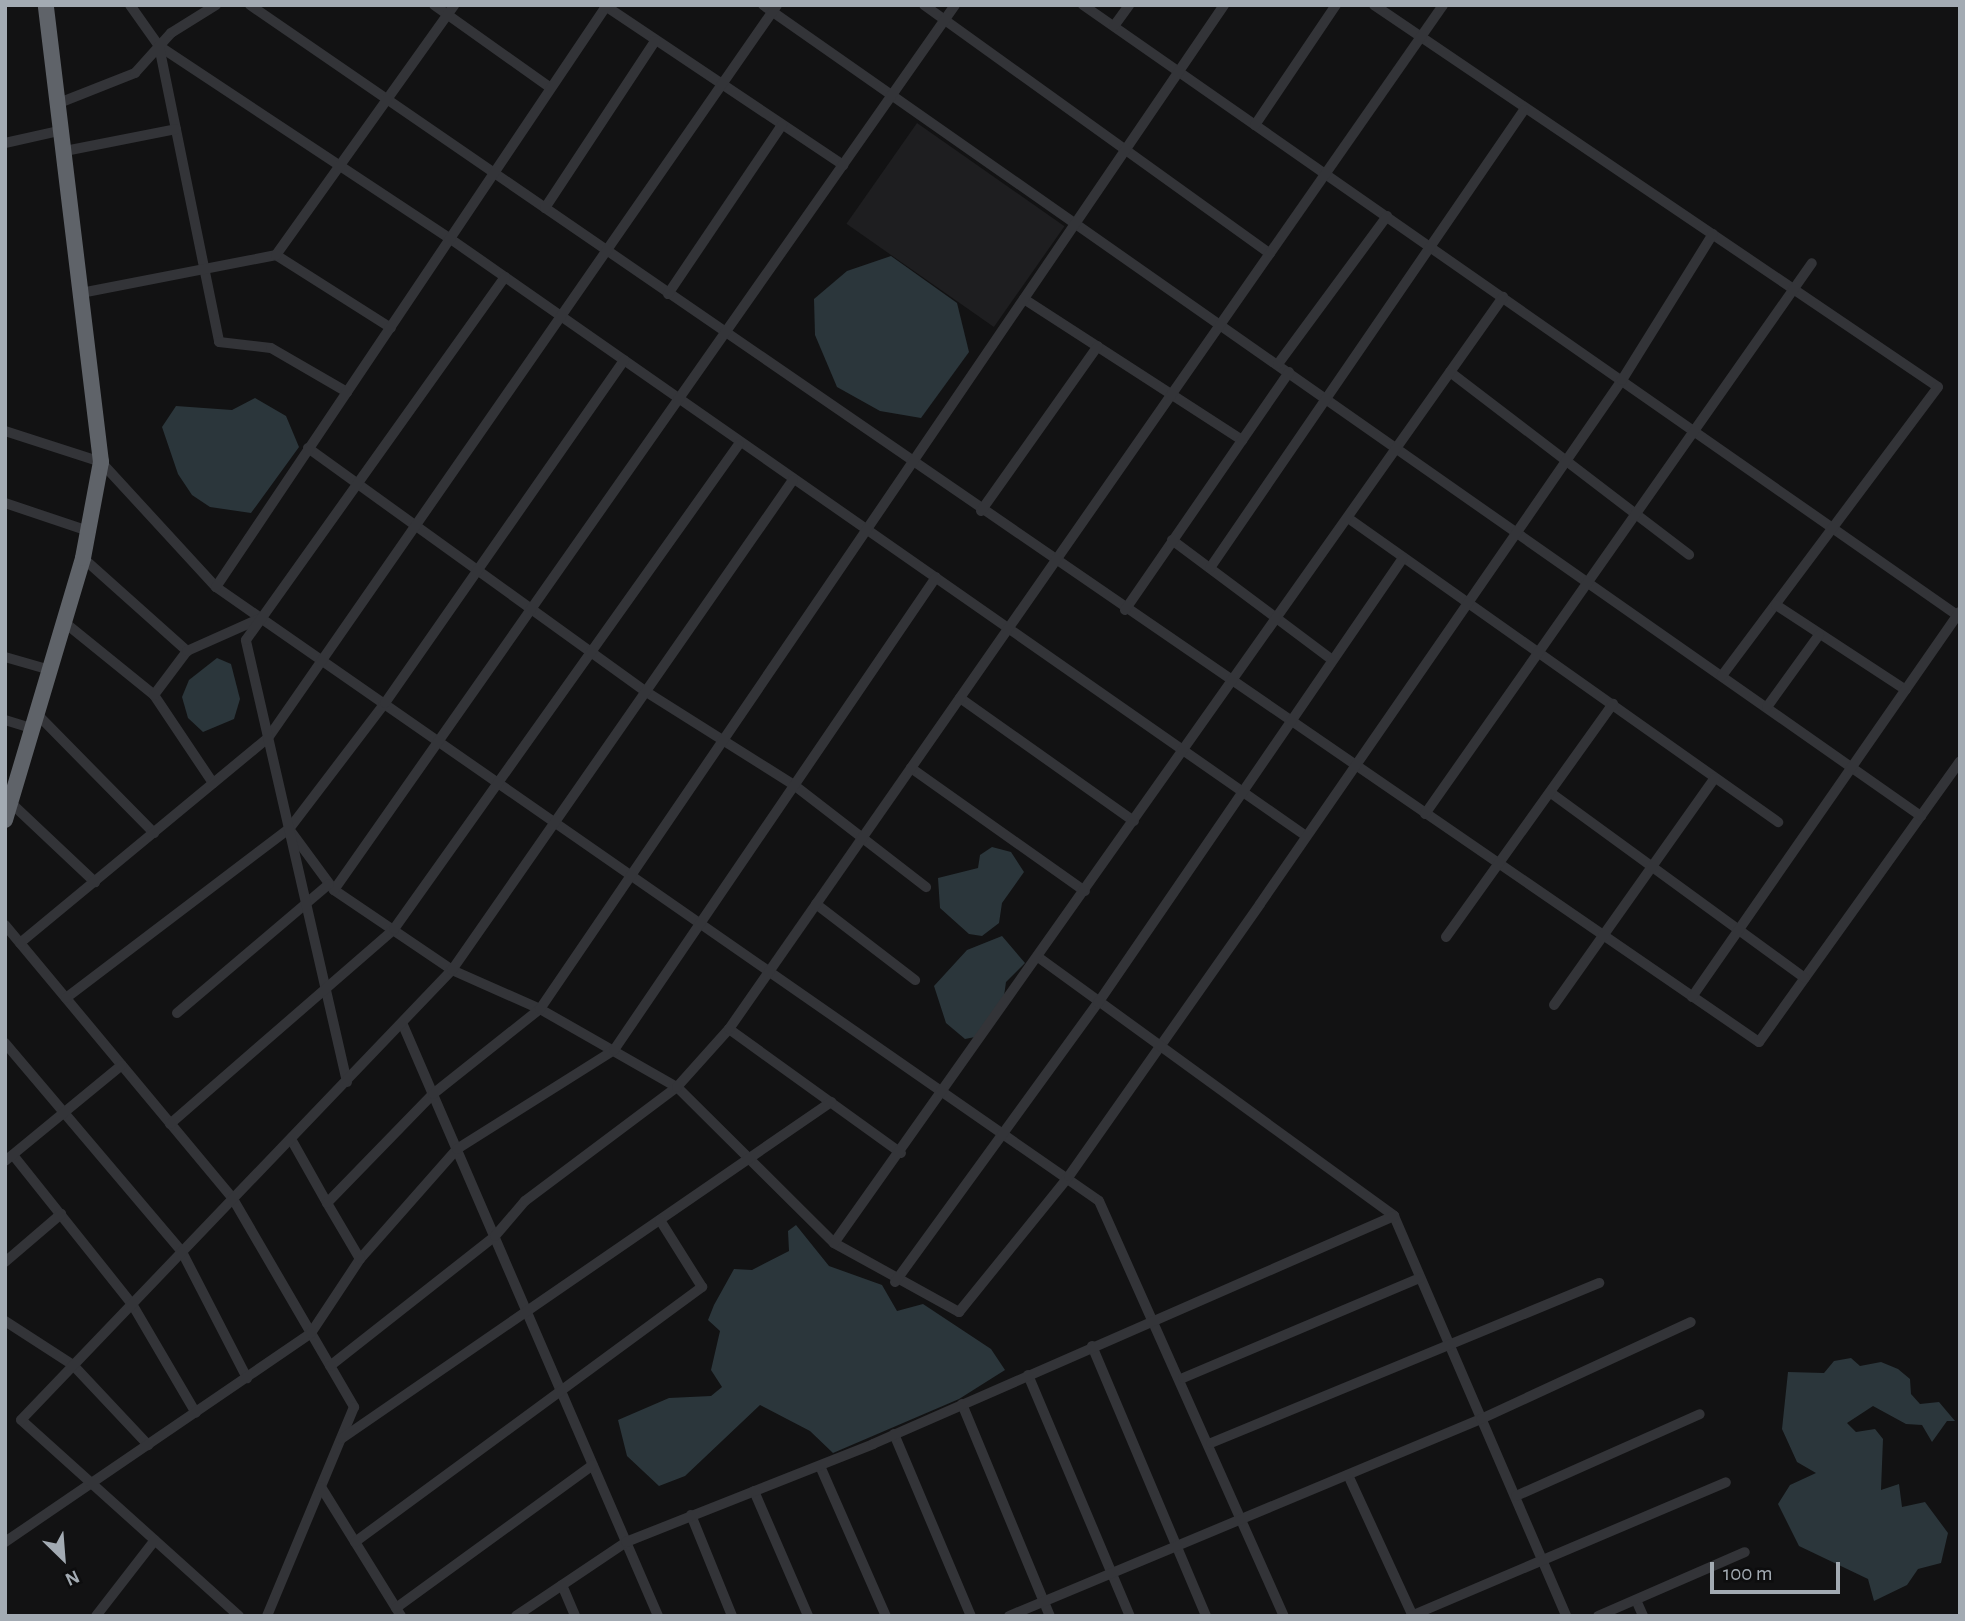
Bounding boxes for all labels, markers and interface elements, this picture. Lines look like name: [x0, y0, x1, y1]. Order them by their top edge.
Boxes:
north arrow: [28, 1523, 98, 1593]
scale bar: [1713, 1548, 1842, 1592]
text: 100 m: [1723, 1563, 1773, 1584]
text: N: [62, 1566, 82, 1589]

